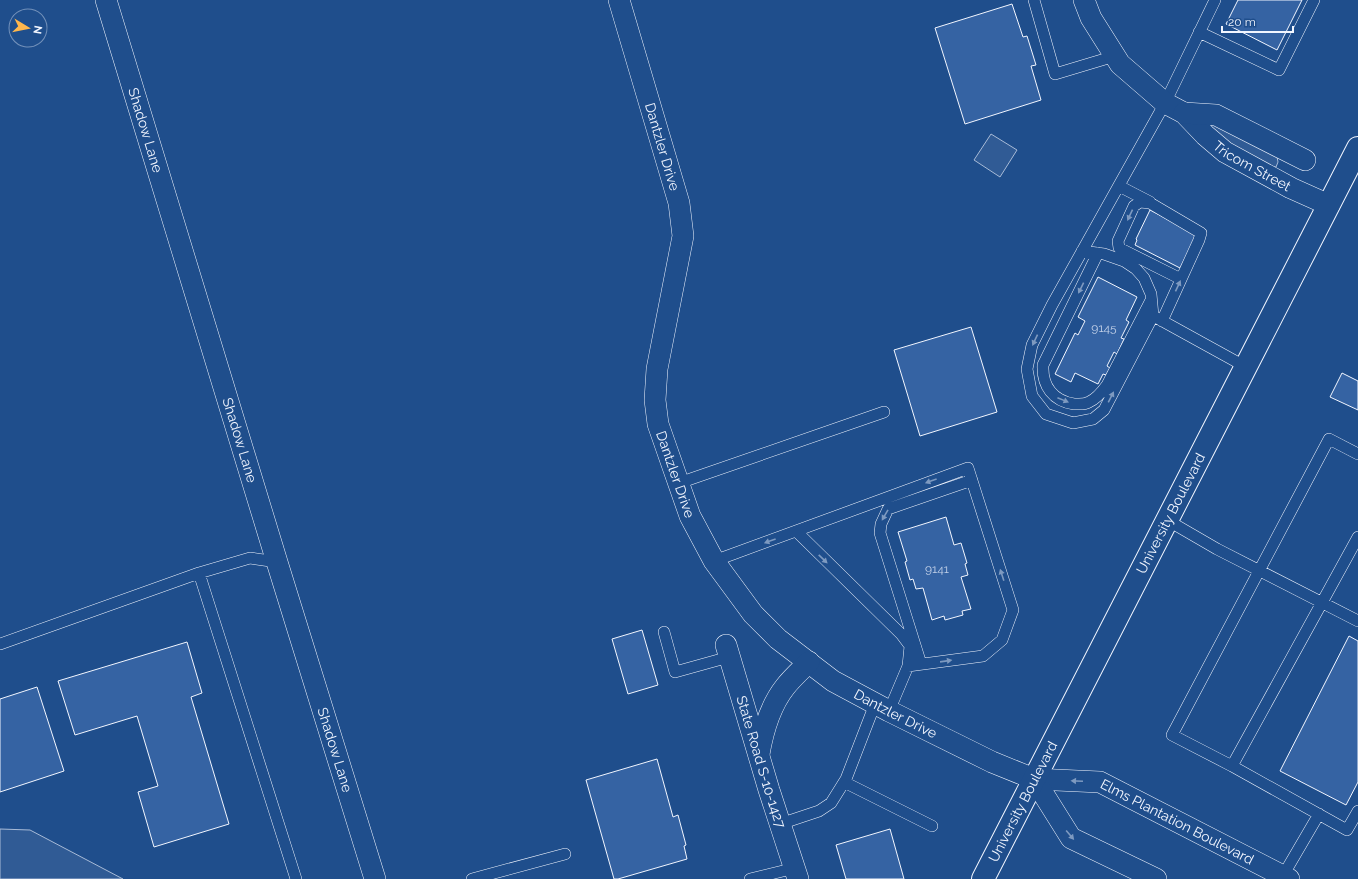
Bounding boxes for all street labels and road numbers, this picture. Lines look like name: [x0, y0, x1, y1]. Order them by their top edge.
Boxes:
street label: Shadow Lane: [125, 86, 166, 174]
street label: Dantzler Drive: [642, 101, 683, 193]
street label: Tricom Street: [1210, 138, 1294, 195]
street label: Shadow Lane: [219, 396, 260, 484]
street label: Dantzler Drive: [653, 429, 698, 520]
street label: University Boulevard: [1133, 450, 1208, 576]
street label: Dantzler Drive: [851, 686, 940, 741]
street label: State Road S-10-1427: [733, 694, 789, 830]
street label: Shadow Lane: [314, 705, 356, 794]
street label: University Boulevard: [985, 738, 1060, 865]
street label: Elms Plantation Boulevard: [1098, 776, 1256, 868]

